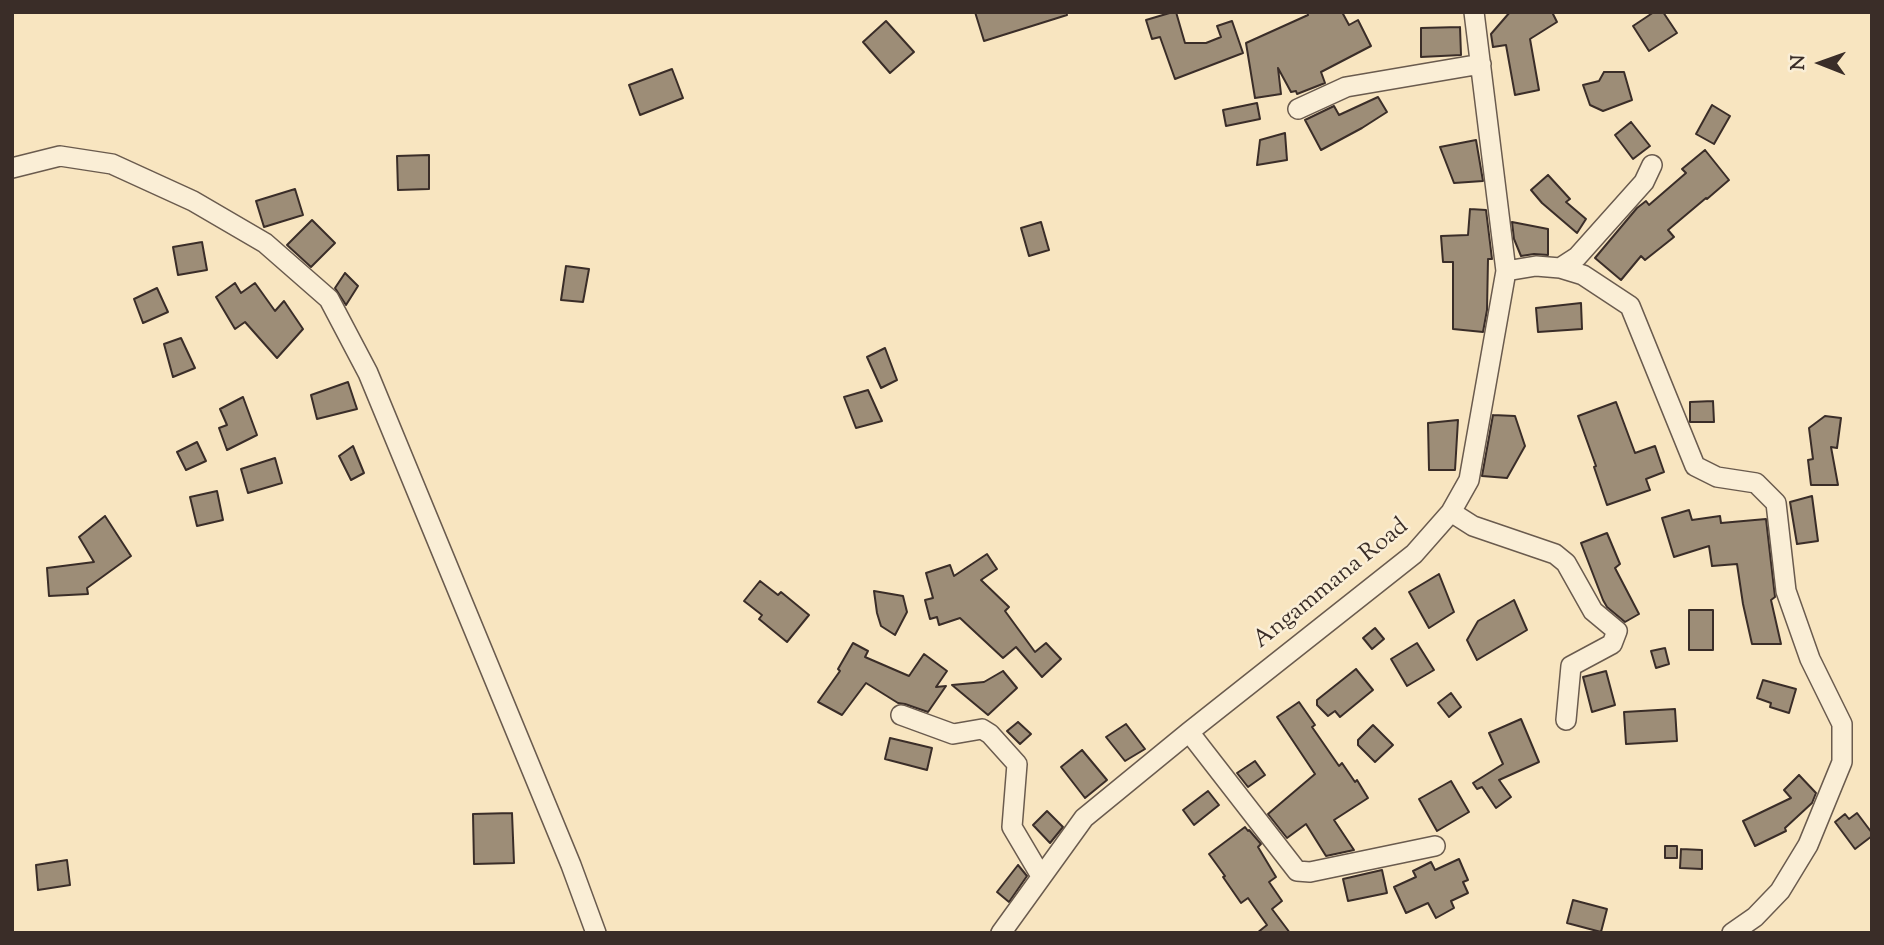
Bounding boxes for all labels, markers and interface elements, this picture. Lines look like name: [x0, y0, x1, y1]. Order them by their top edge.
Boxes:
north arrow: [1786, 28, 1856, 98]
text: N: [1786, 55, 1813, 70]
street label: Angammana Road: [1249, 514, 1415, 656]

